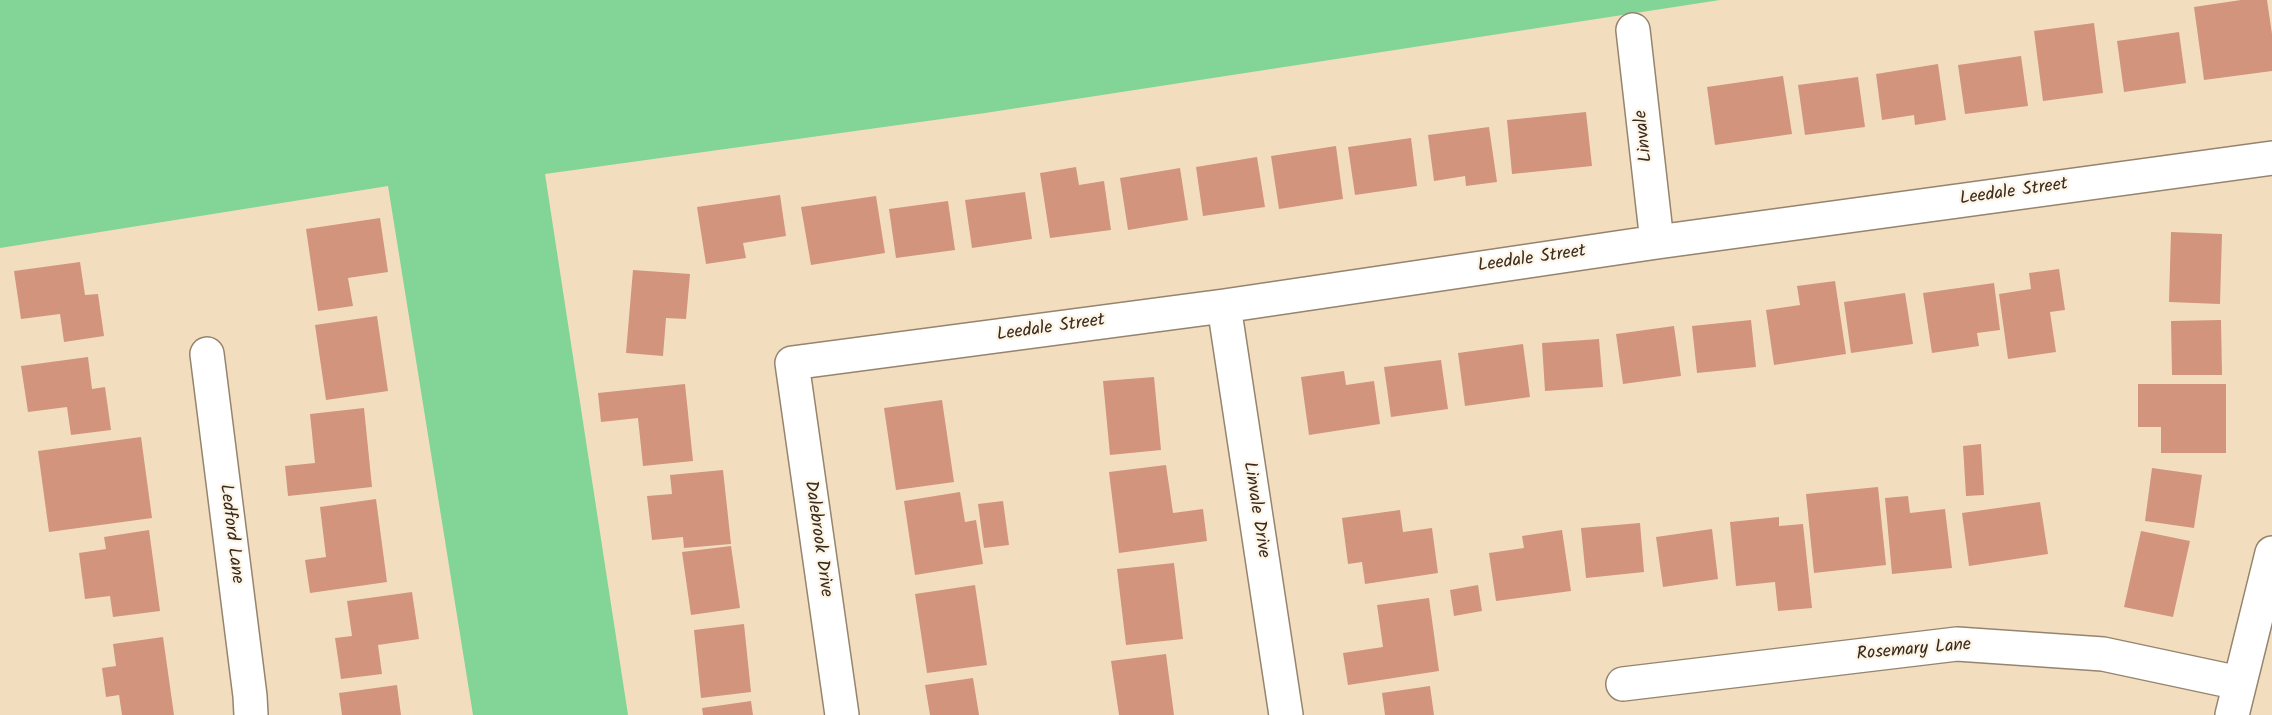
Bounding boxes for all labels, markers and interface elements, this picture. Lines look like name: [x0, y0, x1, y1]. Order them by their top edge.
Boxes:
street label: Linvale: [1632, 109, 1658, 163]
street label: Leedale Street: [1959, 175, 2069, 211]
street label: Leedale Street: [1477, 242, 1587, 278]
street label: Leedale Street: [996, 311, 1106, 347]
street label: Linvale Drive: [1237, 460, 1273, 560]
street label: Dalebrook Drive: [798, 479, 836, 599]
street label: Ledford Lane: [213, 483, 247, 585]
street label: Rosemary Lane: [1856, 635, 1972, 667]

